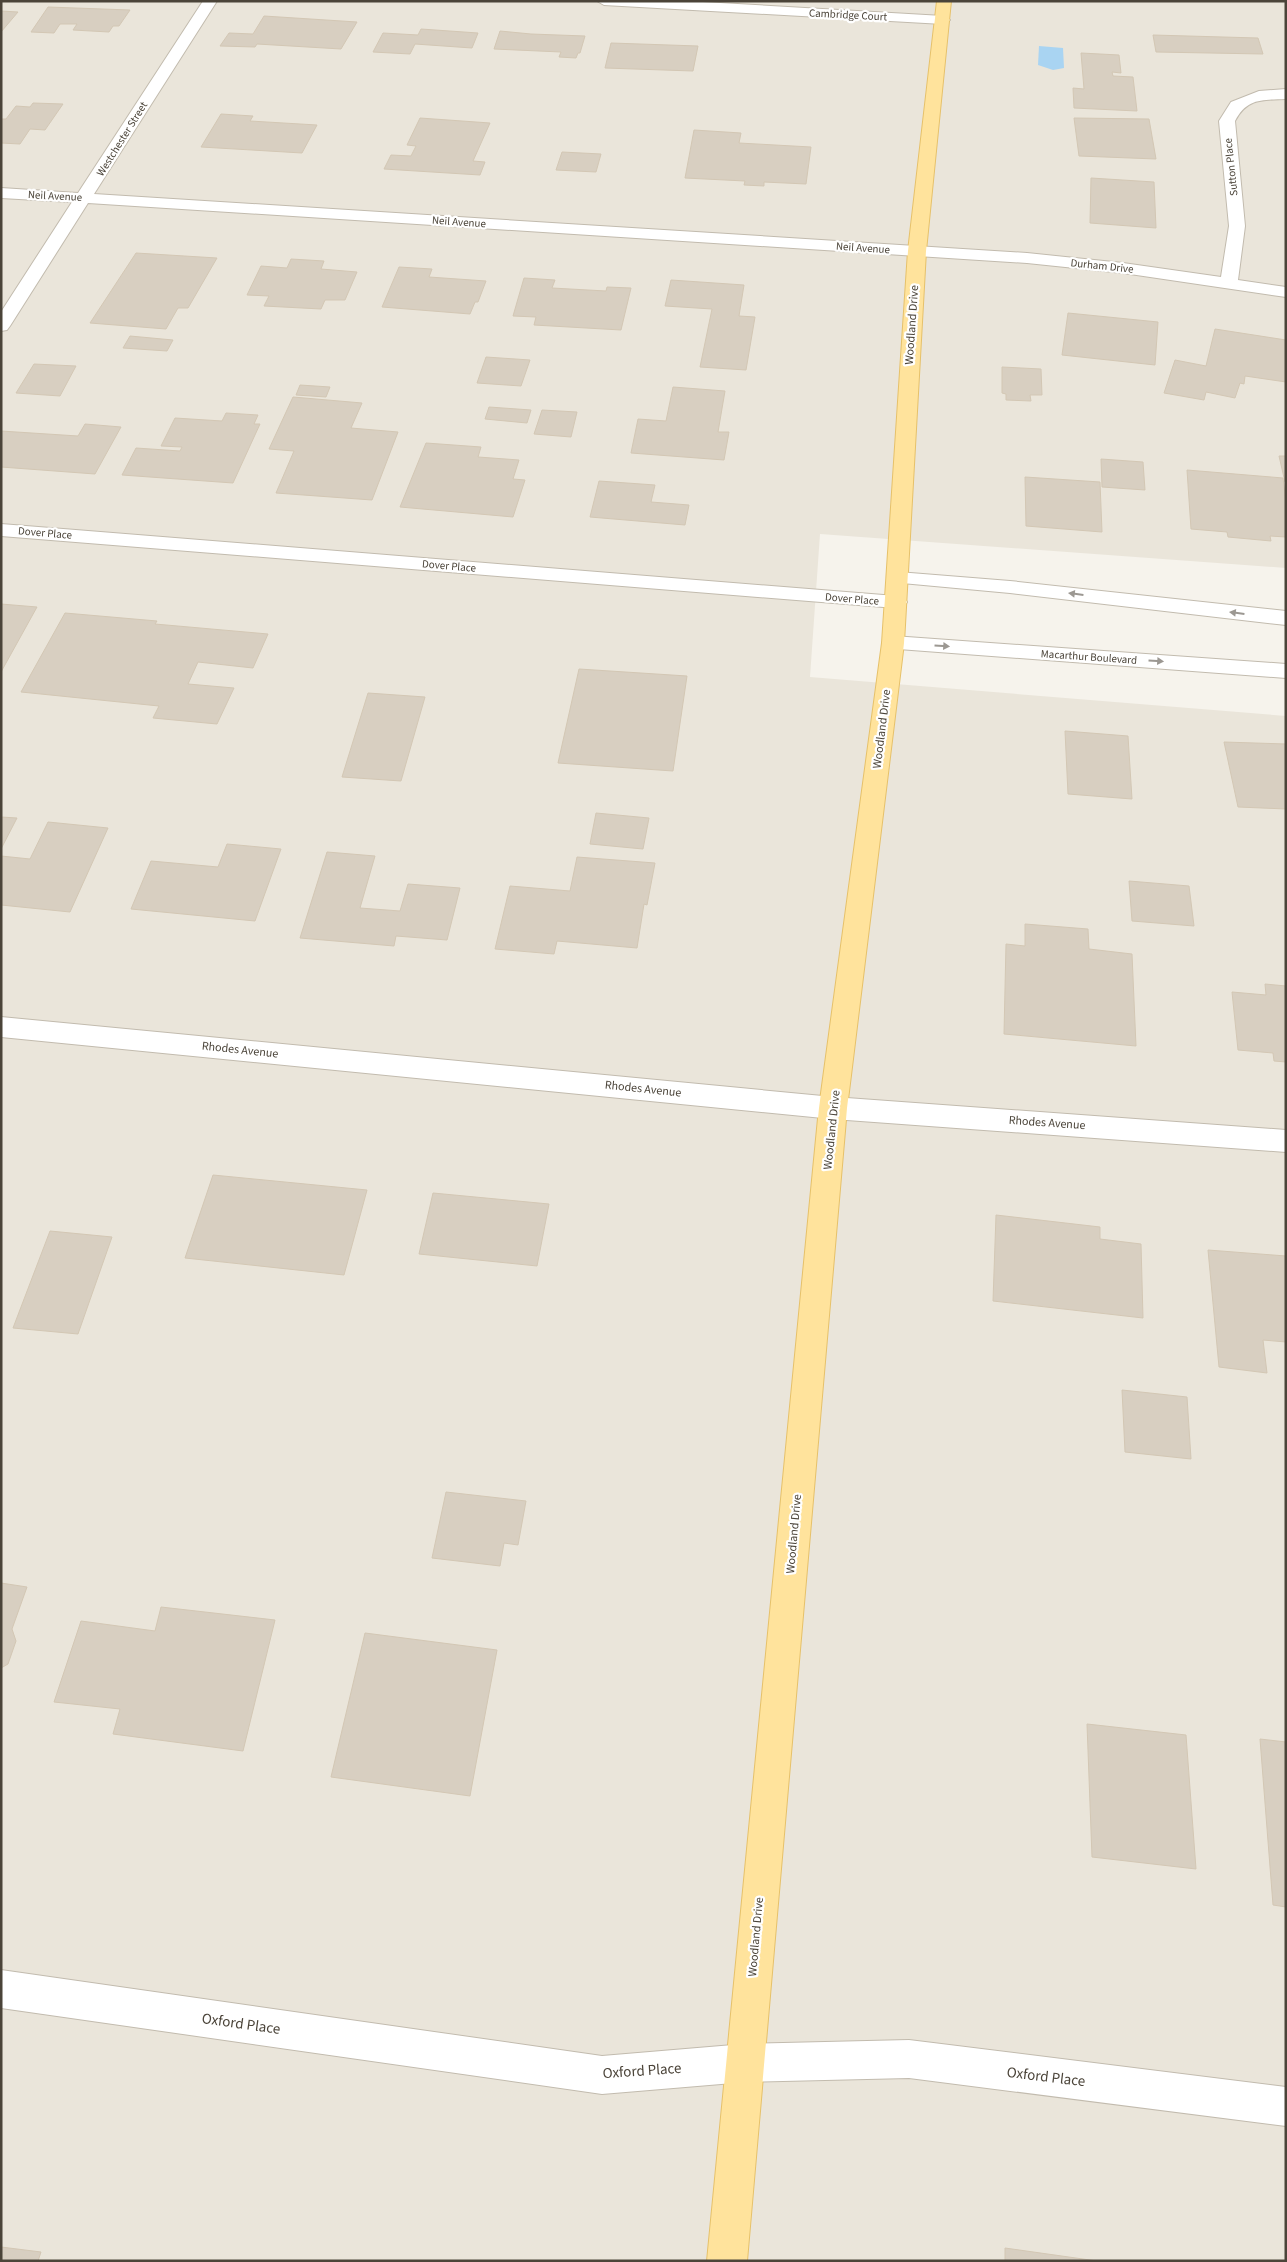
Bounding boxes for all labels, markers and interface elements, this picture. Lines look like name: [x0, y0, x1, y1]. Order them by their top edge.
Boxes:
street label: Cambridge Court: [808, 5, 888, 25]
street label: Westchester Street: [93, 99, 151, 179]
street label: Sutton Place: [1220, 137, 1241, 197]
street label: Neil Avenue: [28, 187, 83, 205]
street label: Neil Avenue: [431, 213, 487, 231]
street label: Neil Avenue: [835, 239, 891, 257]
street label: Durham Drive: [1070, 255, 1135, 277]
street label: Woodland Drive: [901, 285, 923, 365]
street label: Dover Place: [17, 523, 73, 543]
street label: Dover Place: [421, 556, 477, 576]
street label: Dover Place: [824, 589, 880, 609]
one-way arrow: [1068, 590, 1084, 598]
one-way arrow: [1229, 609, 1245, 617]
one-way arrow: [934, 643, 950, 651]
street label: Macarthur Boulevard: [1040, 646, 1138, 668]
one-way arrow: [1148, 658, 1164, 666]
street label: Woodland Drive: [869, 688, 895, 770]
street label: Rhodes Avenue: [201, 1038, 279, 1062]
street label: Rhodes Avenue: [604, 1077, 682, 1101]
street label: Woodland Drive: [819, 1089, 845, 1171]
street label: Rhodes Avenue: [1008, 1112, 1086, 1134]
street label: Woodland Drive: [782, 1493, 806, 1575]
street label: Woodland Drive: [744, 1896, 768, 1978]
street label: Oxford Place: [200, 2008, 282, 2040]
street label: Oxford Place: [602, 2058, 682, 2084]
street label: Oxford Place: [1005, 2062, 1087, 2092]

